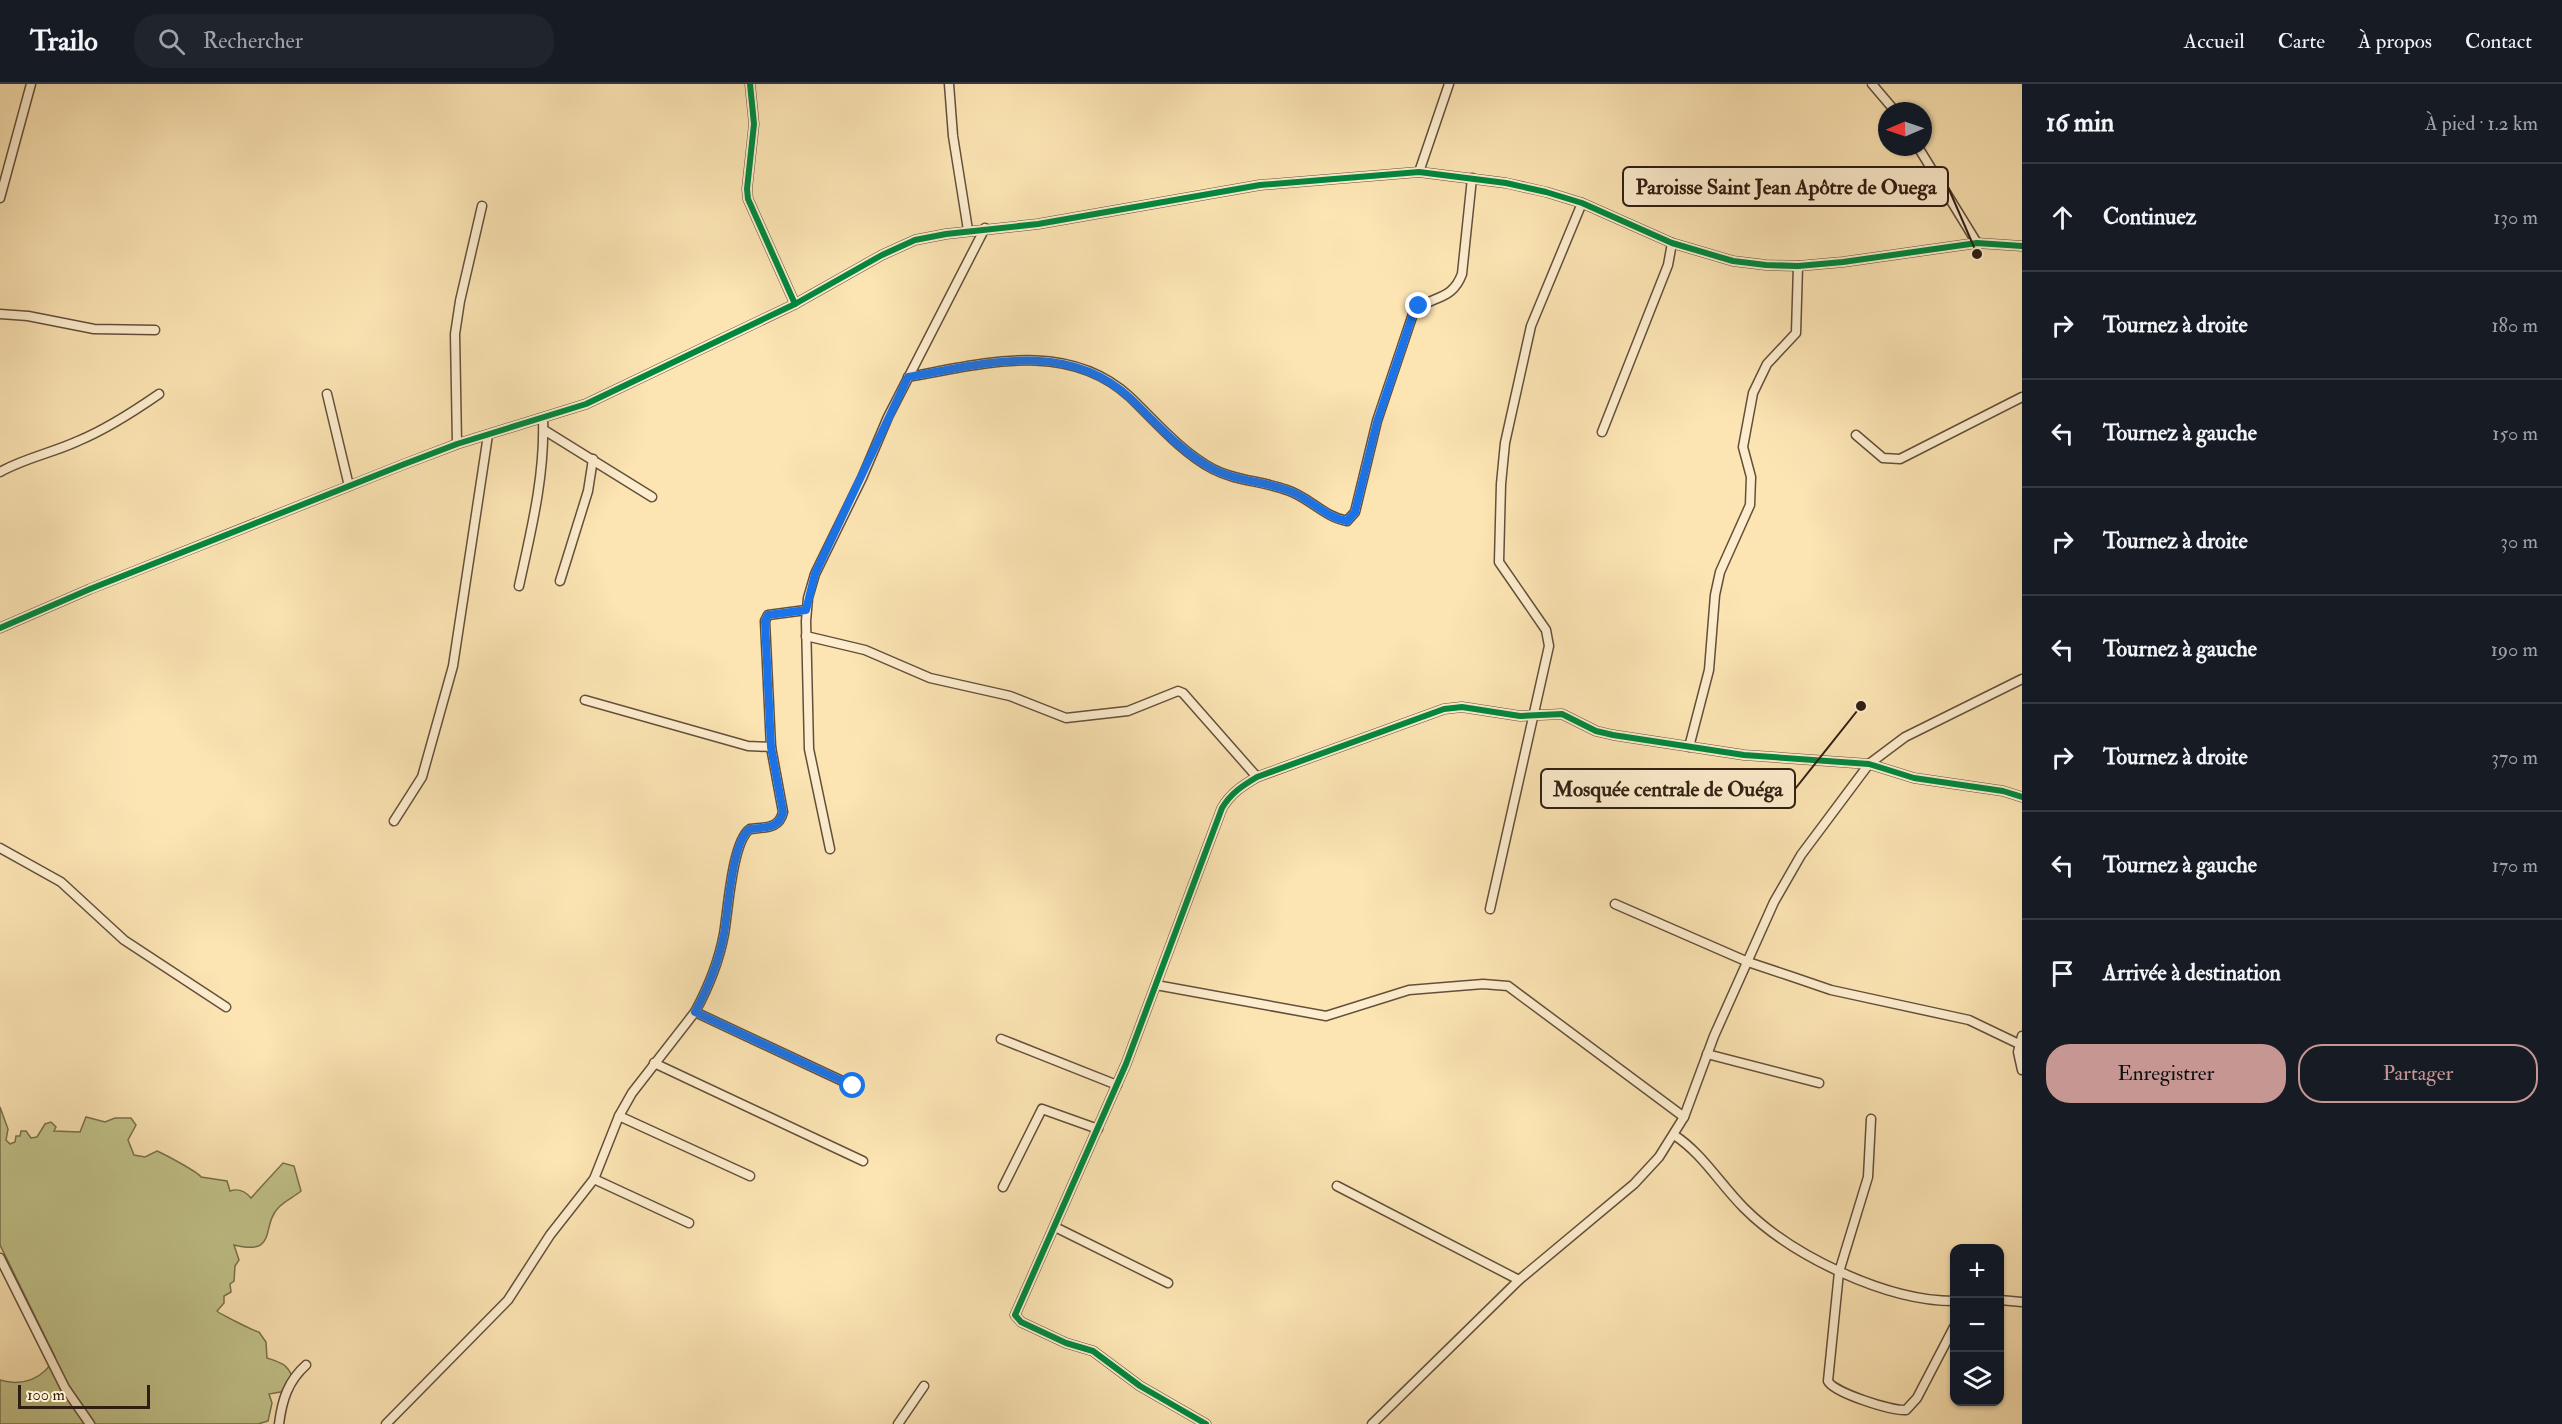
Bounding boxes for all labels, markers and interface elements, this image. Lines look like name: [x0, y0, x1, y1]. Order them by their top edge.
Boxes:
search box: [134, 14, 554, 68]
text: Trailo: [30, 24, 98, 59]
icon: search: [155, 25, 188, 58]
text: Rechercher: [203, 27, 303, 55]
text: Accueil: [2184, 28, 2245, 55]
text: Carte: [2278, 28, 2325, 55]
text: À propos: [2358, 28, 2432, 55]
text: Contact: [2465, 28, 2532, 55]
north arrow: [1878, 102, 1932, 156]
text: 16 min: [2046, 107, 2114, 139]
text: À pied · 1.2 km: [2425, 111, 2538, 136]
callout: Paroisse Saint Jean Apôtre de Ouega: [1623, 167, 1948, 206]
text: Paroisse Saint Jean Apôtre de Ouega: [1635, 174, 1938, 201]
icon: ahead: [2046, 201, 2079, 234]
text: Continuez: [2103, 203, 2196, 231]
text: 130 m: [2493, 205, 2538, 230]
route end: [1405, 292, 1431, 318]
icon: right: [2046, 309, 2079, 342]
text: Tournez à droite: [2103, 311, 2248, 339]
text: 180 m: [2491, 313, 2538, 338]
icon: left: [2046, 417, 2079, 450]
text: Tournez à gauche: [2103, 419, 2257, 447]
text: 150 m: [2492, 421, 2538, 446]
icon: right: [2046, 525, 2079, 558]
text: Tournez à droite: [2103, 527, 2248, 555]
text: 30 m: [2500, 529, 2538, 554]
icon: left: [2046, 633, 2079, 666]
text: Tournez à gauche: [2103, 635, 2257, 663]
text: 190 m: [2491, 637, 2538, 662]
icon: right: [2046, 741, 2079, 774]
text: Tournez à droite: [2103, 743, 2248, 771]
text: 370 m: [2491, 745, 2538, 770]
callout: Mosquée centrale de Ouéga: [1541, 769, 1795, 808]
text: Mosquée centrale de Ouéga: [1552, 776, 1784, 803]
icon: left: [2046, 849, 2079, 882]
text: Tournez à gauche: [2103, 851, 2257, 879]
text: 170 m: [2492, 853, 2538, 878]
icon: arrive: [2046, 957, 2079, 990]
text: Arrivée à destination: [2103, 959, 2281, 987]
button: Enregistrer: [2046, 1044, 2286, 1103]
button: Partager: [2298, 1044, 2538, 1103]
route start: [839, 1072, 865, 1098]
map controls: [1950, 1244, 2004, 1406]
button: +: [1950, 1244, 2004, 1298]
button: −: [1950, 1298, 2004, 1352]
button: layers: [1950, 1352, 2004, 1406]
scale bar: [18, 1382, 150, 1410]
text: 100 m: [27, 1385, 65, 1405]

